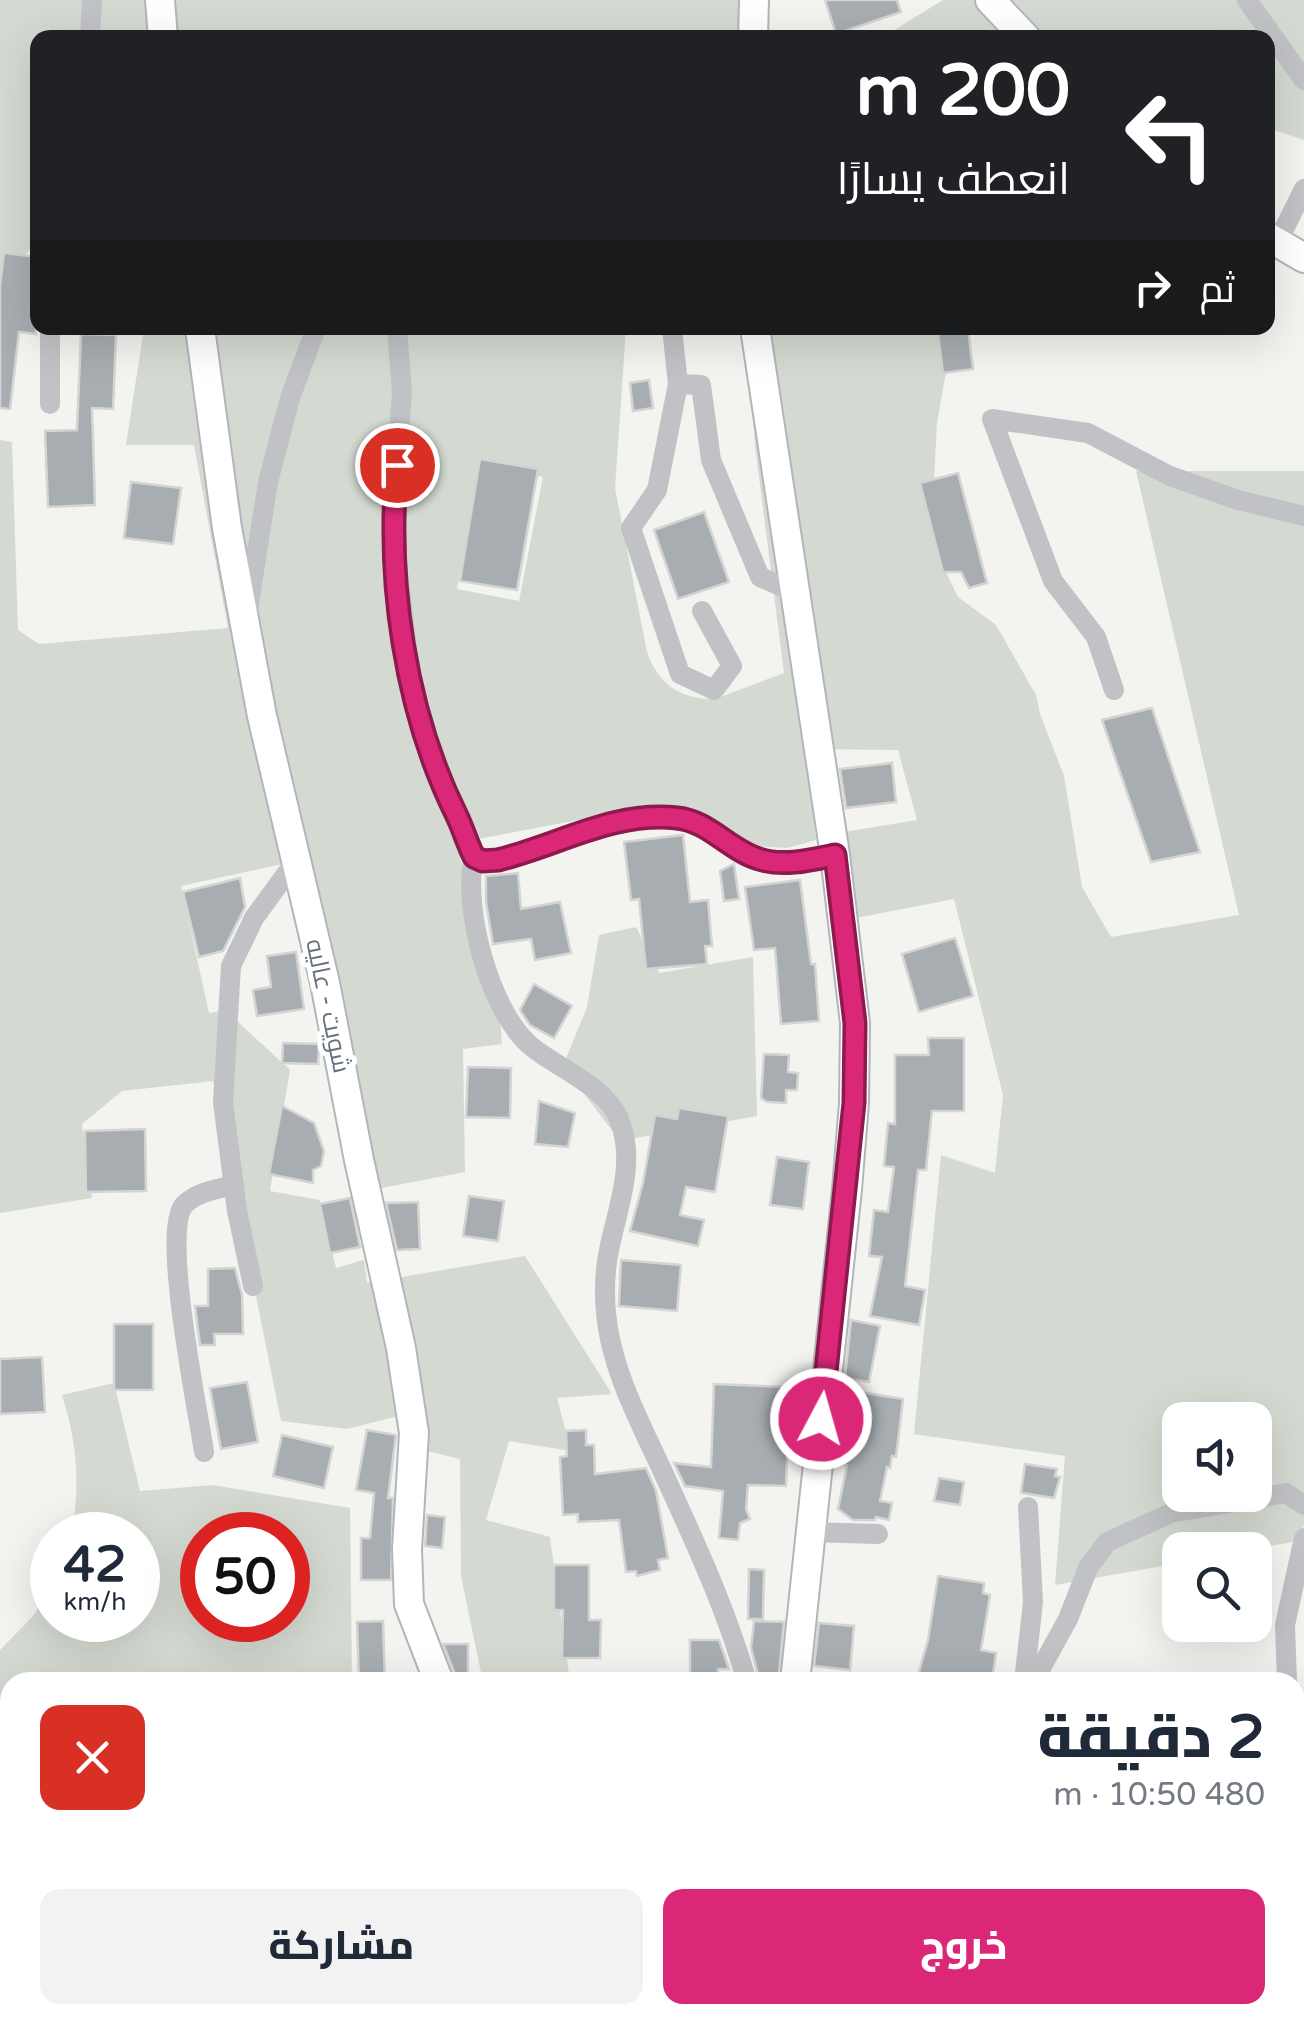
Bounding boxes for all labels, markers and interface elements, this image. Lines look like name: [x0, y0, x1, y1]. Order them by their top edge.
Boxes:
text: 200 m: [856, 50, 1070, 134]
icon: left: [1105, 70, 1235, 200]
text: انعطف يسارًا: [836, 153, 1070, 207]
icon: right: [1125, 260, 1180, 315]
text: ثم: [1200, 267, 1235, 313]
pin: [355, 423, 440, 508]
icon: arrive: [370, 438, 425, 493]
street label: شويت - عاليه: [299, 936, 357, 1076]
position arrow: [769, 1367, 873, 1471]
map controls: [1162, 1402, 1272, 1642]
button: sound: [1162, 1402, 1272, 1512]
speed limit sign: 50: [180, 1512, 310, 1642]
button: search: [1162, 1532, 1272, 1642]
text: 42: [64, 1535, 126, 1595]
text: km/h: [64, 1587, 126, 1617]
text: 2 دقيقة: [1037, 1702, 1265, 1774]
button: close: [40, 1705, 145, 1810]
text: 480 m · 10:50: [1053, 1776, 1265, 1814]
button: مشاركة: [40, 1889, 643, 2004]
button: خروج: [663, 1889, 1265, 2004]

